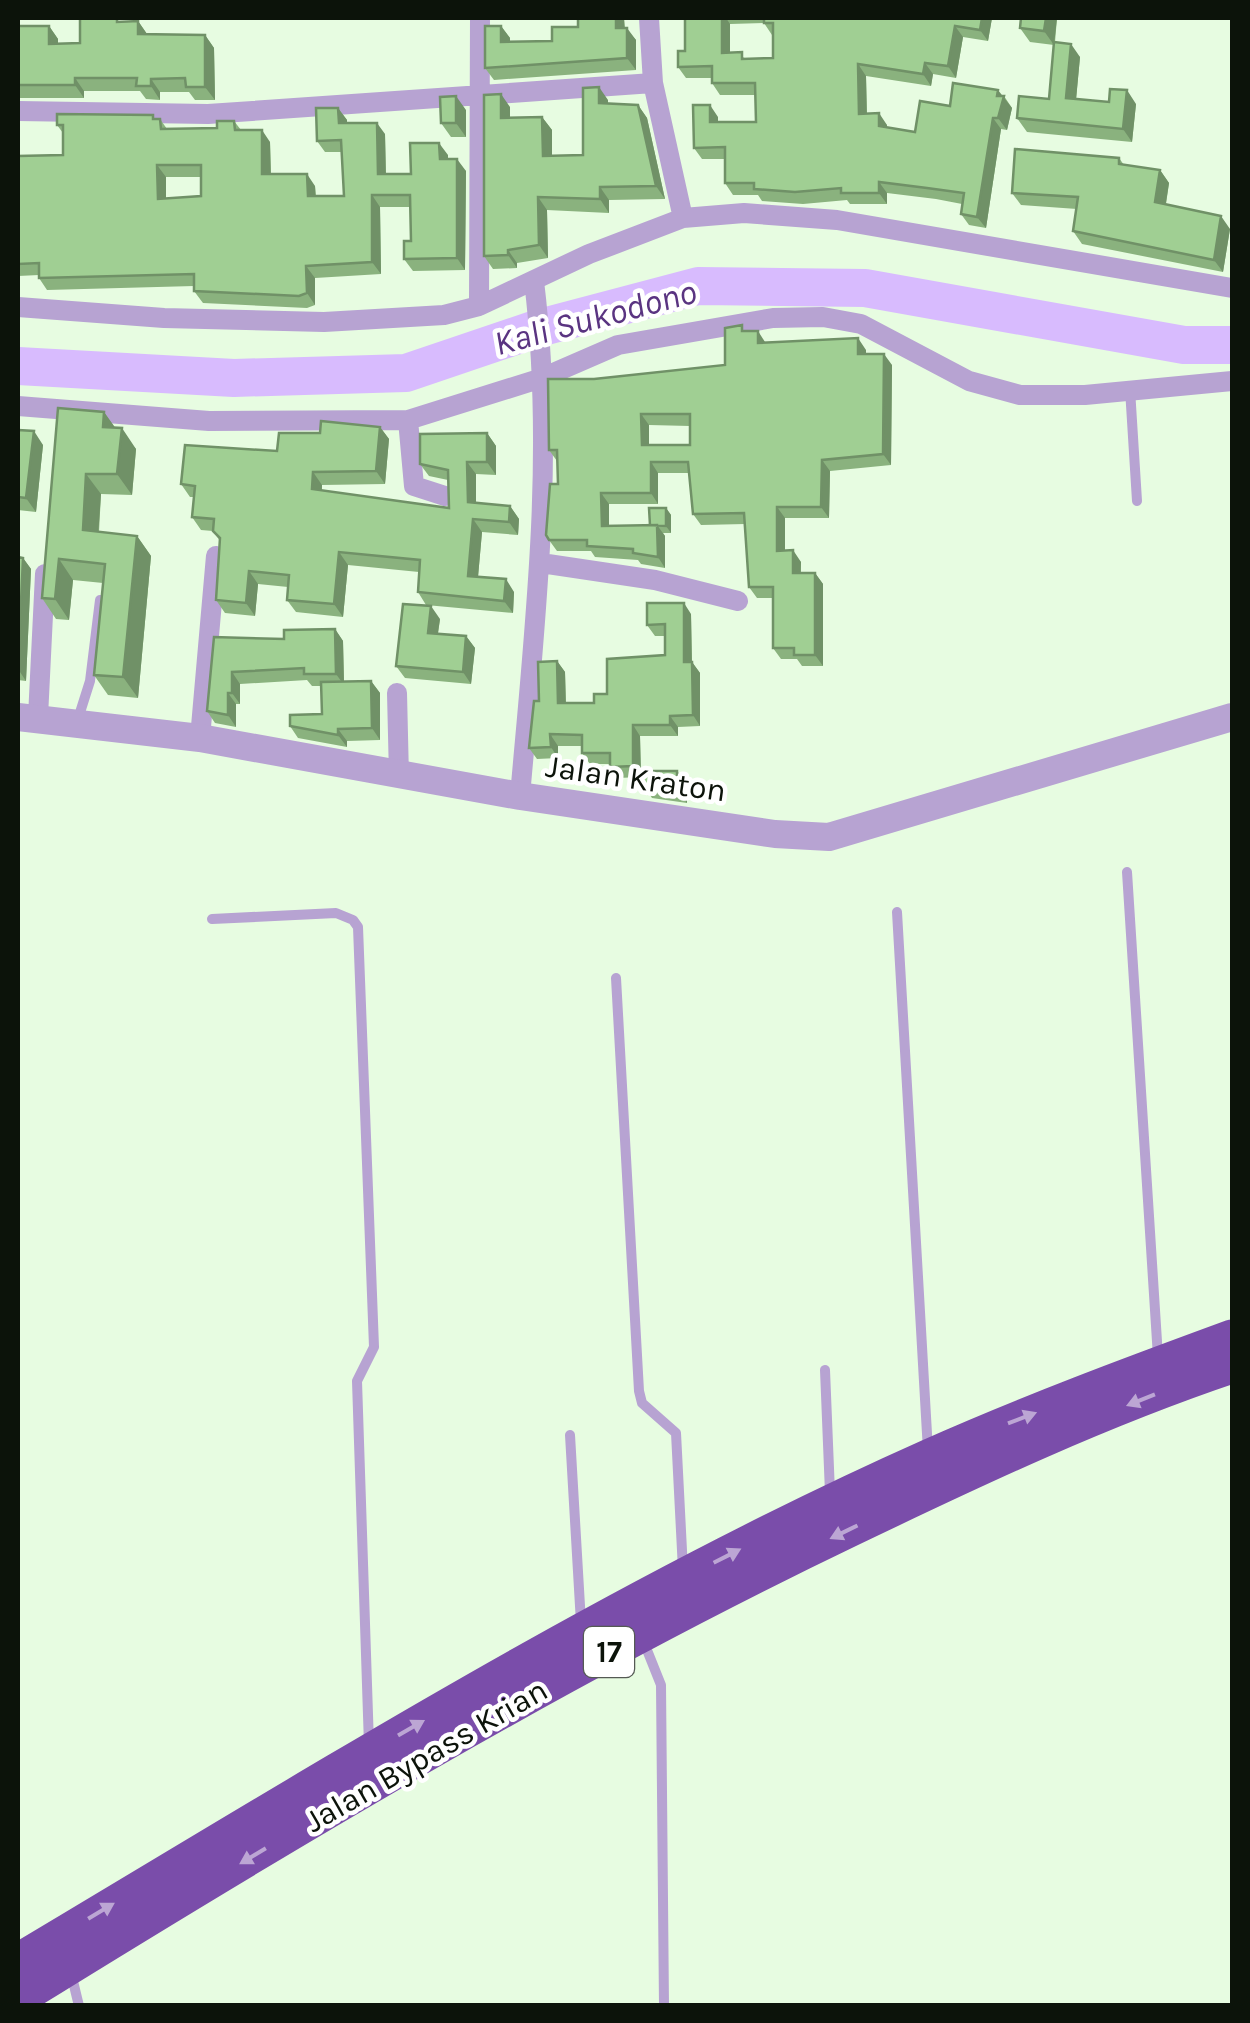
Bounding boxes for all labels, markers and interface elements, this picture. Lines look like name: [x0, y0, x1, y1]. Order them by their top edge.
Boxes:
water label: Kali Sukodono: [489, 271, 701, 364]
street label: Jalan Kraton: [543, 748, 728, 809]
one-way arrow: [1126, 1392, 1156, 1408]
one-way arrow: [1007, 1410, 1037, 1426]
one-way arrow: [830, 1524, 859, 1541]
one-way arrow: [713, 1548, 742, 1565]
road number: 17: [584, 1627, 634, 1677]
street label: Jalan Bypass Krian: [298, 1671, 554, 1840]
one-way arrow: [397, 1719, 425, 1737]
one-way arrow: [239, 1847, 267, 1864]
one-way arrow: [87, 1903, 115, 1920]

